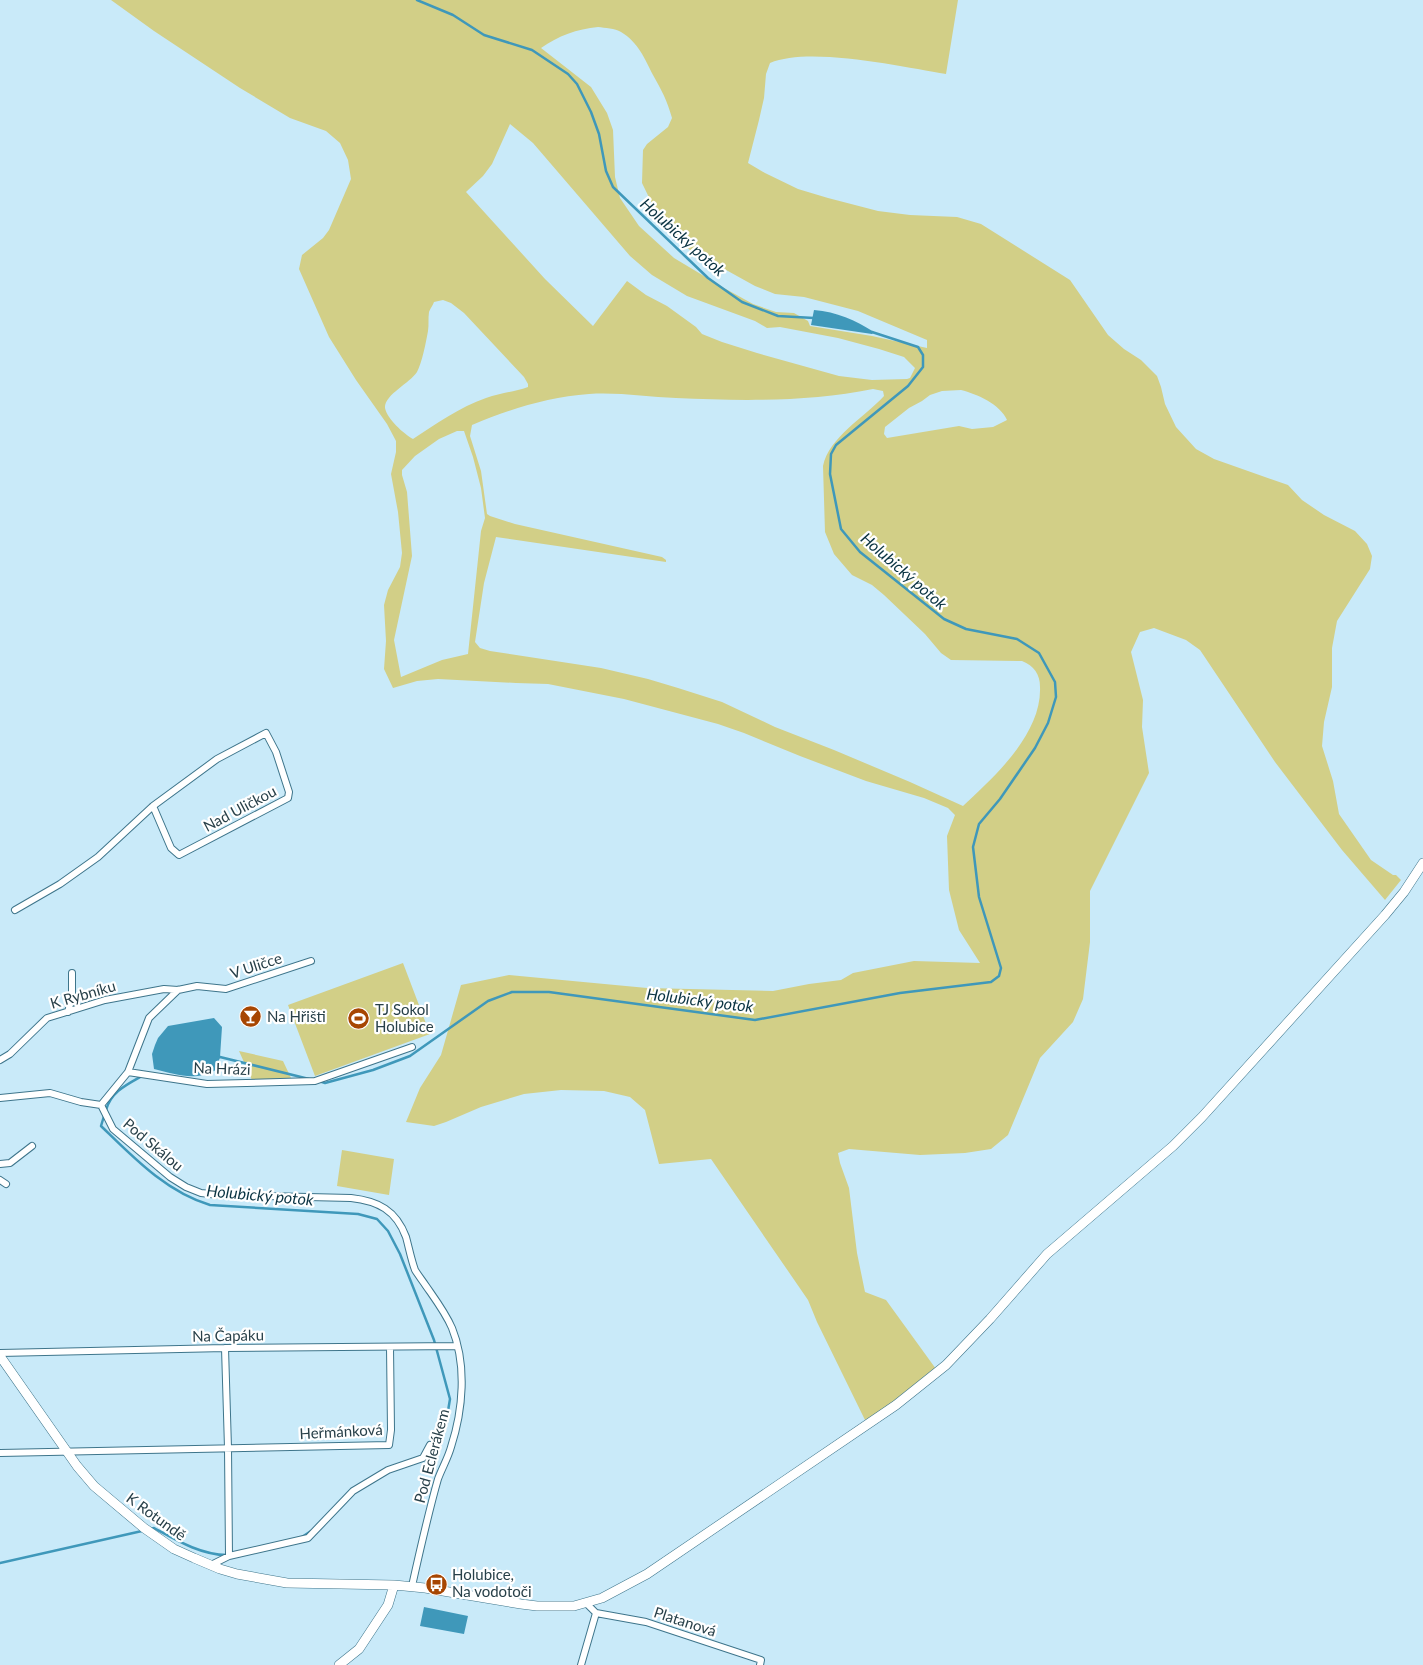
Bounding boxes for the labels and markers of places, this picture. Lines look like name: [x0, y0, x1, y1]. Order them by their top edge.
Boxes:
place label: TJ Sokol Holubice: [375, 1000, 434, 1035]
bar icon: Na Hřišti: [239, 1005, 263, 1029]
place label: Na Hřišti: [267, 1007, 326, 1025]
sports icon: TJ Sokol Holubice: [347, 1007, 371, 1031]
place label: Holubice, Na vodotoči: [452, 1565, 532, 1600]
bus stop icon: Holubice, Na vodotoči: [424, 1572, 448, 1596]

